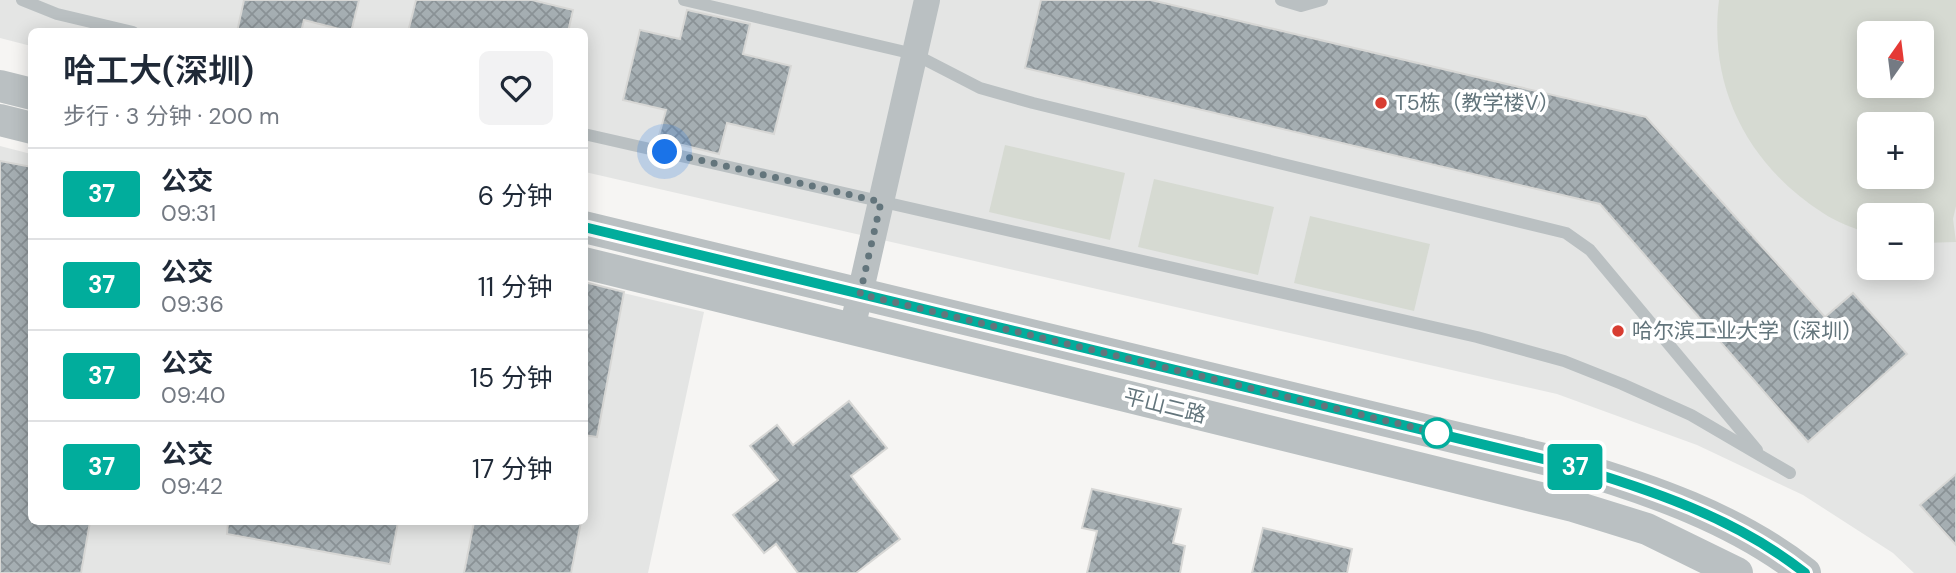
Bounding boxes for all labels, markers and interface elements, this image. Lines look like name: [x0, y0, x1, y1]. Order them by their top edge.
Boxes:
north arrow: [1857, 21, 1934, 98]
map controls: [1857, 21, 1934, 280]
text: 哈工大(深圳): [63, 49, 254, 92]
button: heart: [479, 51, 553, 125]
place label: T5栋（教学楼V）: [1395, 89, 1560, 117]
marker: T5栋（教学楼V）: [1373, 95, 1389, 111]
text: 步行 · 3 分钟 · 200 m: [63, 101, 279, 131]
button: +: [1857, 112, 1934, 189]
your location: [647, 134, 682, 169]
text: 公交: [161, 164, 213, 198]
text: 37: [88, 178, 115, 209]
text: 6 分钟: [478, 179, 553, 213]
text: 09:31: [161, 198, 216, 228]
button: −: [1857, 203, 1934, 280]
text: 公交: [161, 255, 213, 289]
text: 37: [88, 269, 115, 300]
text: 11 分钟: [478, 270, 553, 304]
text: 09:36: [161, 289, 224, 319]
place label: 哈尔滨工业大学（深圳）: [1632, 317, 1863, 345]
marker: 哈尔滨工业大学（深圳）: [1610, 323, 1626, 339]
text: 公交: [161, 346, 213, 380]
text: 37: [88, 360, 115, 391]
text: 15 分钟: [470, 361, 553, 395]
text: 09:40: [161, 380, 226, 410]
street label: 平山二路: [1121, 382, 1209, 430]
unlabelled marker: [1422, 418, 1452, 448]
text: 公交: [161, 437, 213, 471]
line badge: 37: [1544, 444, 1606, 490]
text: 37: [88, 451, 115, 482]
text: 37: [1561, 451, 1589, 482]
text: 17 分钟: [472, 452, 553, 486]
text: 09:42: [161, 471, 223, 501]

